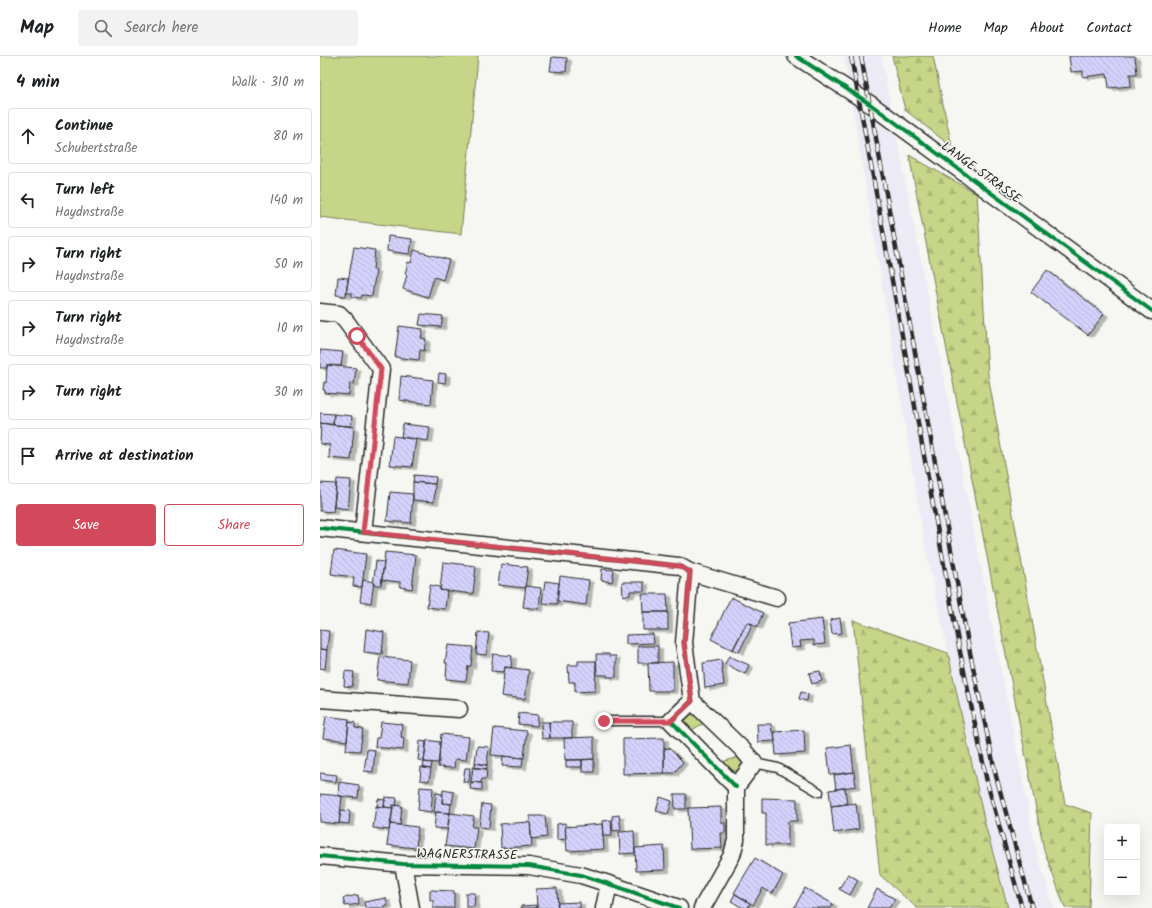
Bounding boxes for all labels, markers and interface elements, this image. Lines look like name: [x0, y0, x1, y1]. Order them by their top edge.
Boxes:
search box: [78, 10, 358, 46]
text: Map: [20, 13, 54, 43]
text: Search here: [124, 16, 198, 40]
icon: search: [92, 17, 114, 39]
text: Home: [928, 17, 962, 39]
text: Map: [984, 17, 1008, 39]
text: About: [1030, 17, 1064, 39]
text: Contact: [1086, 17, 1132, 39]
text: 4 min: [16, 69, 60, 96]
text: Walk · 310 m: [231, 72, 304, 93]
text: Continue: [55, 114, 113, 138]
icon: ahead: [17, 125, 39, 147]
text: 80 m: [273, 126, 303, 147]
street label: LANGE STRASSE: [936, 136, 1026, 210]
text: Schubertstraße: [55, 138, 137, 159]
text: Turn left: [55, 178, 115, 202]
icon: left: [17, 189, 39, 211]
text: 140 m: [270, 190, 303, 211]
text: Haydnstraße: [55, 202, 124, 223]
text: Turn right: [55, 242, 122, 266]
icon: right: [17, 253, 39, 275]
text: 50 m: [274, 254, 303, 275]
text: Haydnstraße: [55, 266, 124, 287]
text: Turn right: [55, 306, 122, 330]
icon: right: [17, 317, 39, 339]
text: 10 m: [277, 318, 303, 339]
route start: [348, 327, 366, 345]
text: Haydnstraße: [55, 330, 124, 351]
text: Turn right: [55, 380, 122, 404]
icon: right: [17, 381, 39, 403]
text: 30 m: [274, 382, 303, 403]
text: Arrive at destination: [55, 444, 194, 468]
icon: arrive: [17, 445, 39, 467]
button: Save: [16, 504, 156, 546]
button: Share: [164, 504, 304, 546]
route end: [595, 712, 613, 730]
map controls: [1104, 824, 1140, 896]
button: +: [1104, 824, 1140, 860]
street label: WAGNERSTRASSE: [416, 844, 518, 866]
button: −: [1104, 860, 1140, 896]

